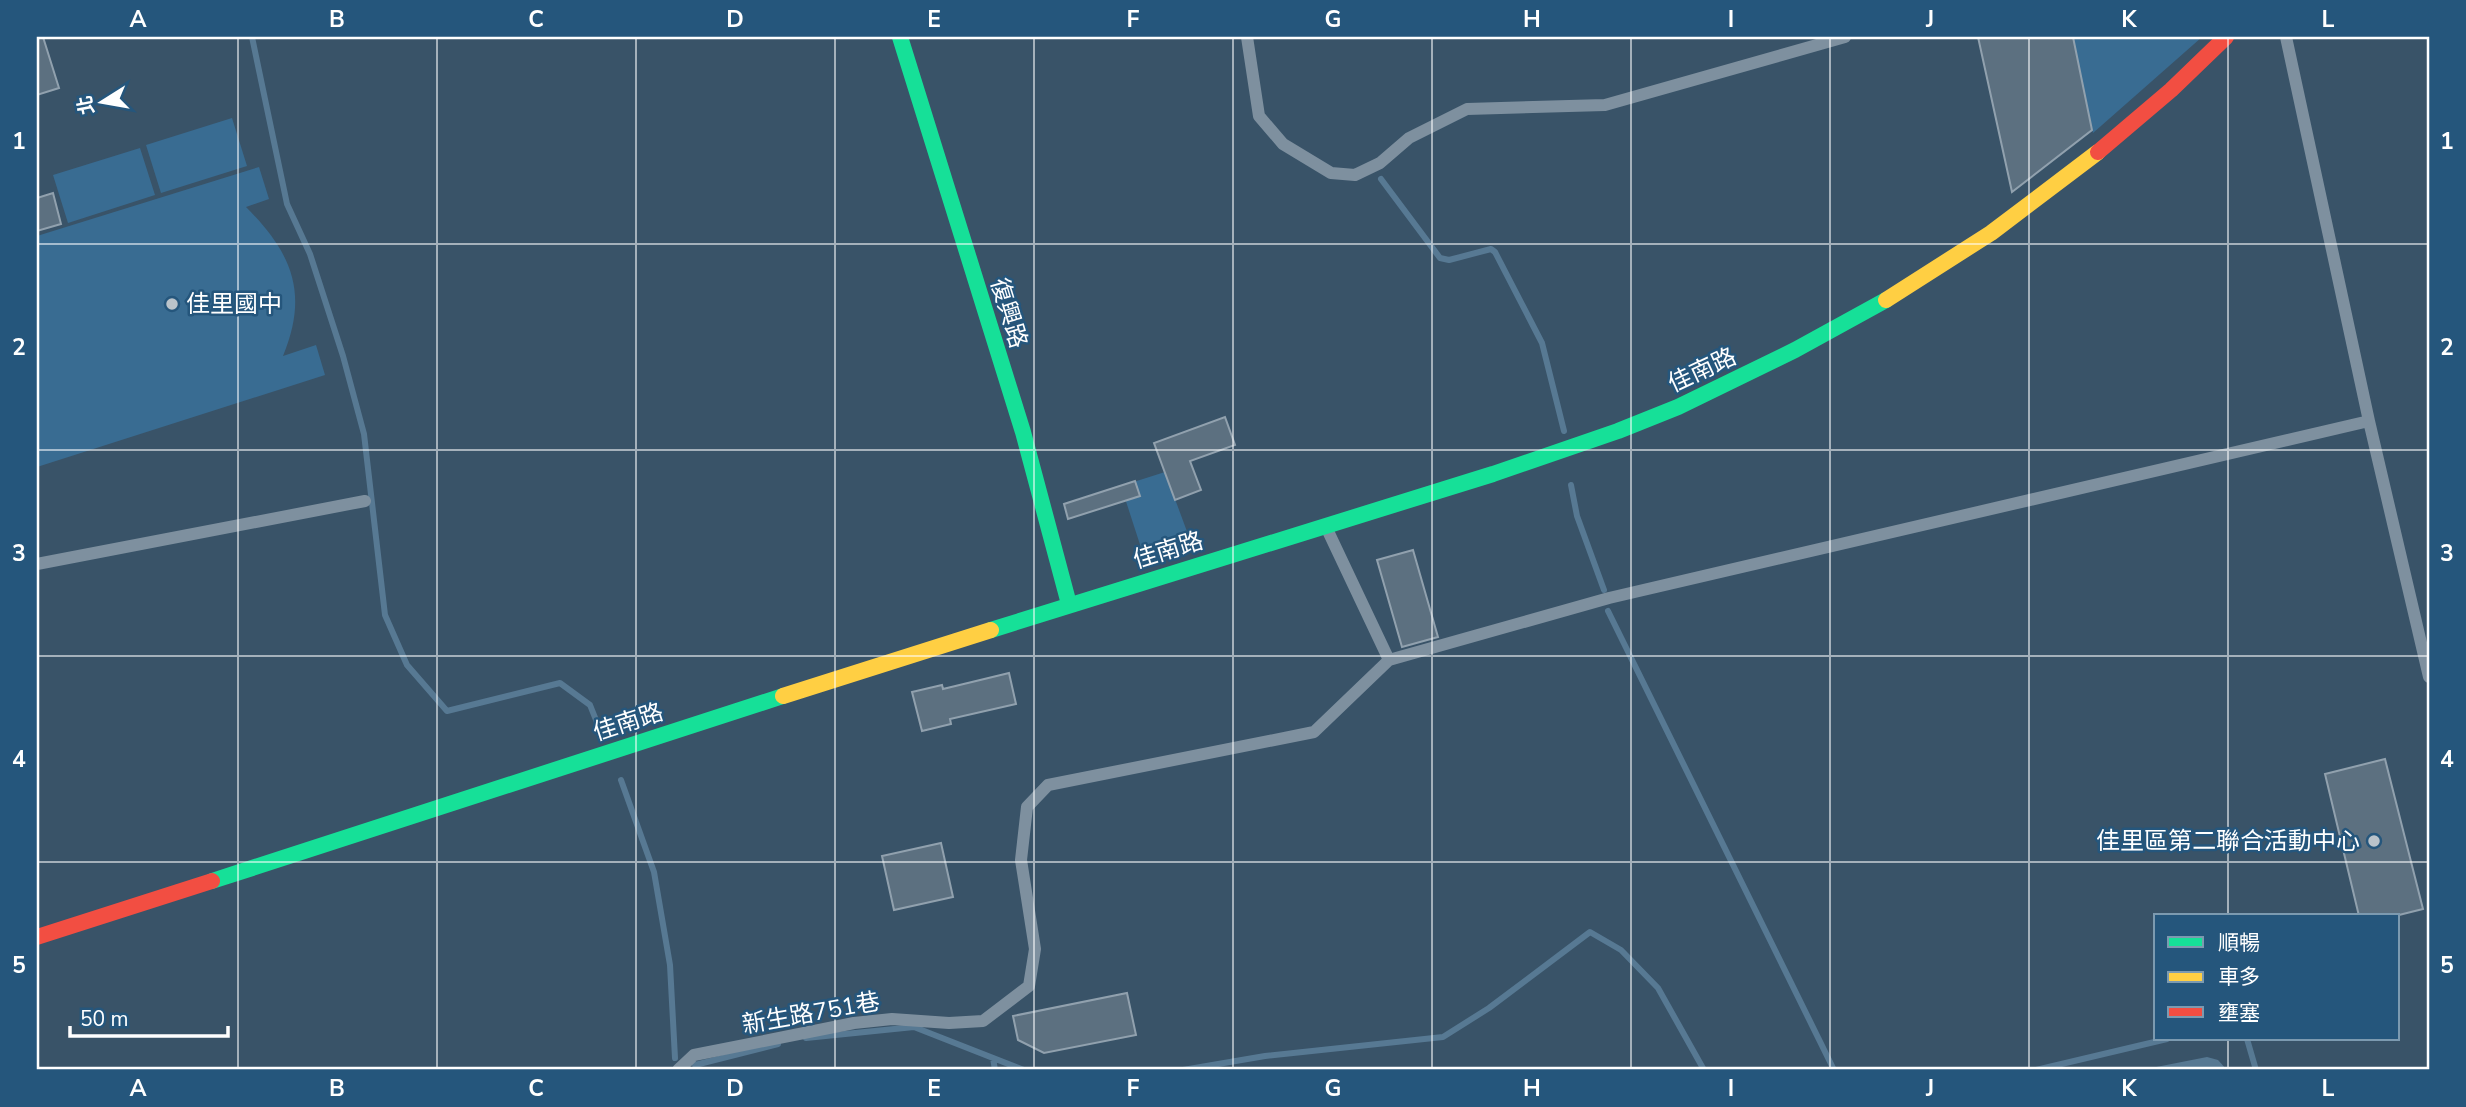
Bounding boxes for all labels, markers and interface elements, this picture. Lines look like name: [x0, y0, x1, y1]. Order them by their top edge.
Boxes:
text: A: [129, 4, 147, 35]
text: B: [329, 4, 345, 35]
text: C: [528, 4, 544, 35]
text: D: [726, 4, 744, 35]
text: E: [927, 4, 941, 35]
text: F: [1127, 4, 1140, 35]
text: G: [1325, 4, 1341, 35]
text: H: [1523, 4, 1541, 35]
text: I: [1728, 4, 1734, 35]
text: J: [1925, 4, 1934, 35]
text: K: [2121, 4, 2137, 35]
text: L: [2322, 4, 2335, 35]
north arrow: [66, 66, 136, 136]
text: 北: [72, 93, 101, 117]
text: 1: [12, 126, 26, 157]
text: 1: [2440, 126, 2454, 157]
street label: 復興路: [983, 274, 1035, 352]
place label: 佳里國中: [186, 288, 282, 320]
marker: 佳里國中: [164, 296, 180, 312]
text: 2: [12, 332, 26, 363]
text: 2: [2440, 332, 2454, 363]
street label: 佳南路: [1663, 340, 1741, 400]
street label: 佳南路: [1129, 524, 1207, 576]
text: 3: [12, 538, 26, 569]
text: 3: [2440, 538, 2454, 569]
street label: 佳南路: [589, 696, 667, 748]
text: 4: [12, 744, 26, 775]
text: 4: [2440, 744, 2454, 775]
place label: 佳里區第二聯合活動中心: [2096, 825, 2360, 857]
marker: 佳里區第二聯合活動中心: [2366, 833, 2382, 849]
legend: [2154, 914, 2400, 1040]
text: 順暢: [2218, 929, 2260, 957]
text: 5: [12, 950, 26, 981]
text: 5: [2440, 950, 2454, 981]
text: 車多: [2218, 963, 2260, 991]
street label: 新生路751巷: [740, 985, 882, 1041]
scale bar: [70, 995, 228, 1039]
text: 壅塞: [2218, 999, 2260, 1027]
text: 50 m: [80, 1005, 129, 1033]
text: A: [129, 1073, 147, 1104]
text: B: [329, 1073, 345, 1104]
text: C: [528, 1073, 544, 1104]
text: D: [726, 1073, 744, 1104]
text: E: [927, 1073, 941, 1104]
text: F: [1127, 1073, 1140, 1104]
text: G: [1325, 1073, 1341, 1104]
text: H: [1523, 1073, 1541, 1104]
text: I: [1728, 1073, 1734, 1104]
text: J: [1925, 1073, 1934, 1104]
text: K: [2121, 1073, 2137, 1104]
text: L: [2322, 1073, 2335, 1104]

